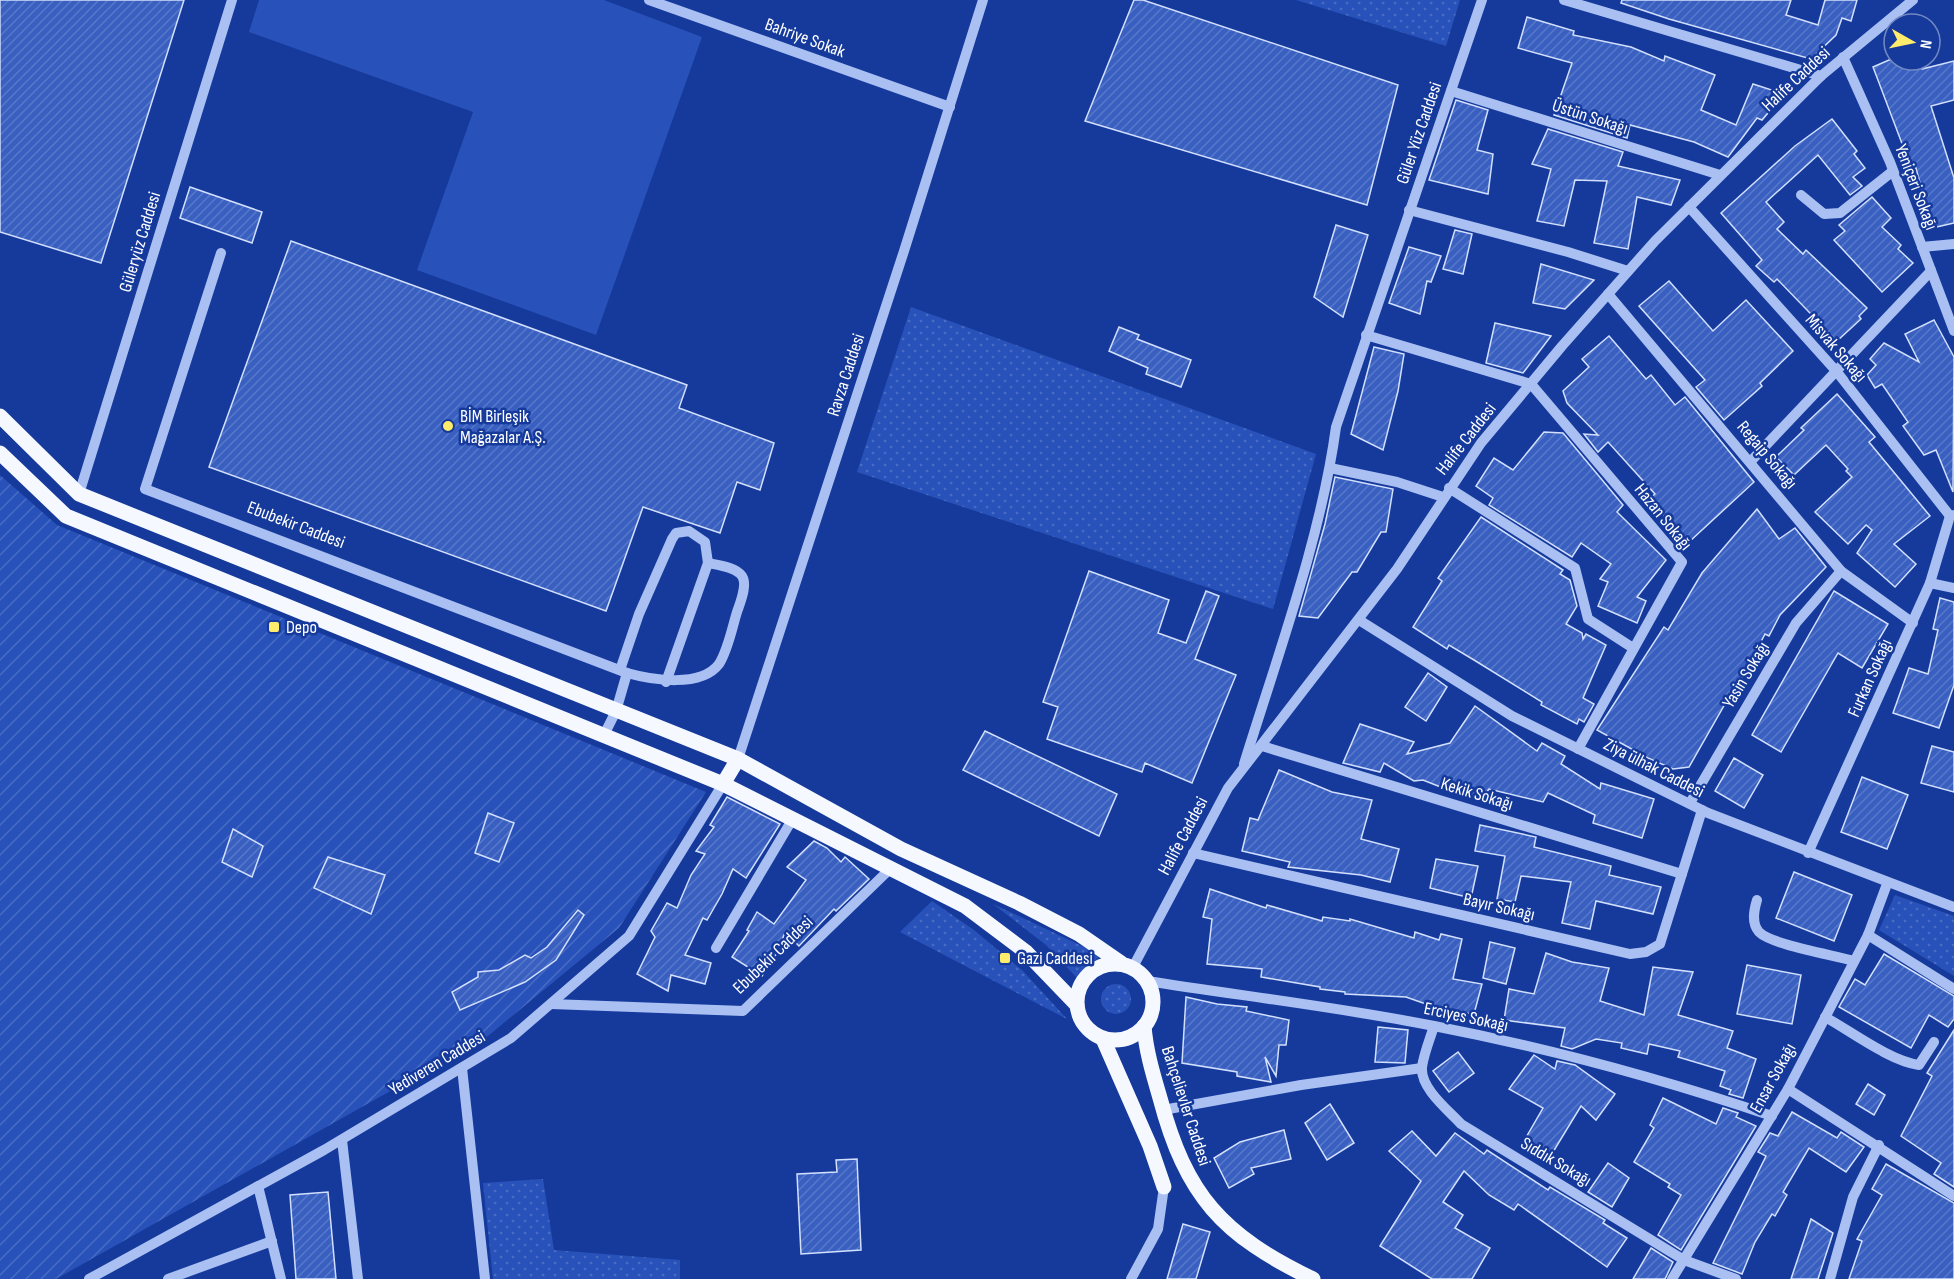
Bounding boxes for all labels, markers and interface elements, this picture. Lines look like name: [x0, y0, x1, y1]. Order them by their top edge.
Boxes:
north arrow: [1882, 12, 1942, 72]
street label: Bahriye Sokak: [762, 14, 848, 62]
text: N: [1915, 38, 1935, 50]
street label: Halife Caddesi: [1758, 42, 1834, 116]
street label: Güler Yüz Caddesi: [1392, 79, 1446, 187]
street label: Üstün Sokağı: [1549, 95, 1631, 139]
street label: Yeniçeri Sokağı: [1890, 141, 1942, 233]
street label: Güleryüz Caddesi: [115, 189, 165, 295]
street label: Misvak Sokağı: [1801, 310, 1871, 386]
street label: Ravza Caddesi: [823, 331, 869, 419]
street label: Halife Caddesi: [1431, 399, 1501, 479]
place label: BİM Birleşik Mağazalar A.Ş.: [460, 406, 546, 448]
street label: Regaip Sokağı: [1732, 417, 1802, 493]
marker: BİM Birleşik Mağazalar A.Ş.: [441, 419, 455, 433]
street label: Hazan Sokağı: [1630, 479, 1696, 555]
street label: Ebubekir Caddesi: [244, 497, 348, 553]
place label: Depo: [286, 617, 317, 638]
marker: Depo: [267, 620, 281, 634]
street label: Furkan Sokağı: [1843, 636, 1897, 720]
street label: Yasin Sokağı: [1718, 638, 1774, 712]
street label: Ziya ülhak Caddesi: [1600, 734, 1708, 802]
street label: Kekik Sokağı: [1438, 773, 1516, 815]
street label: Halife Caddesi: [1154, 793, 1212, 879]
street label: Bayır Sokağı: [1461, 889, 1537, 925]
street label: Ebubekir Caddesi: [729, 912, 817, 998]
place label: Gazi Caddesi: [1017, 948, 1093, 969]
marker: Gazi Caddesi: [998, 951, 1012, 965]
street label: Erciyes Sokağı: [1422, 998, 1510, 1036]
street label: Yediveren Caddesi: [385, 1026, 489, 1100]
street label: Ensar Sokağı: [1745, 1040, 1801, 1116]
street label: Bahçelievler Caddesi: [1157, 1044, 1215, 1168]
street label: Sıddık Sokağı: [1517, 1133, 1595, 1191]

